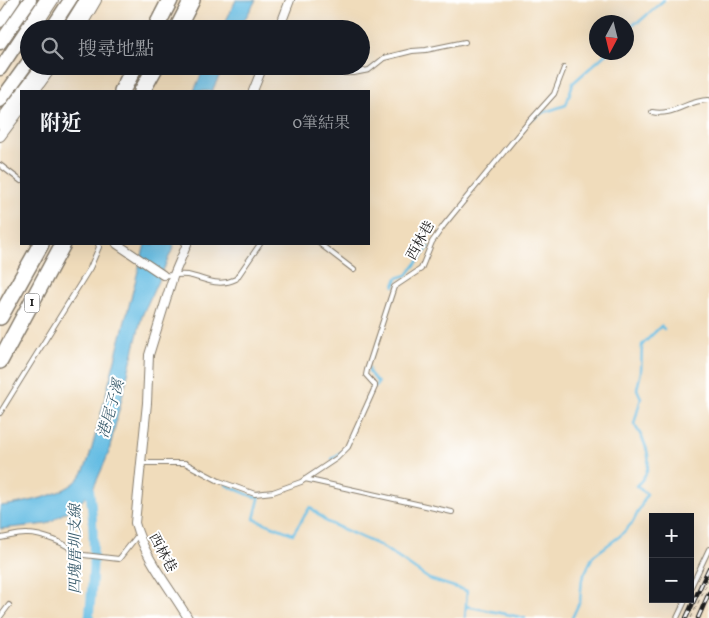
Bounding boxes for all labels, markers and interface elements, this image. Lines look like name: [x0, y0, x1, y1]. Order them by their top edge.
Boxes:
north arrow: [589, 15, 634, 60]
search box: [20, 20, 370, 75]
icon: search: [38, 34, 66, 62]
text: 搜尋地點: [78, 37, 154, 63]
text: 附近: [40, 110, 82, 139]
text: 0筆結果: [292, 113, 350, 135]
street label: 西林巷: [403, 218, 439, 264]
road number: 1: [24, 294, 40, 312]
water label: 港尾子溪: [94, 375, 131, 441]
water label: 四塊厝圳支線: [66, 502, 87, 594]
map controls: [649, 513, 694, 603]
button: +: [649, 513, 694, 558]
street label: 西林巷: [144, 530, 180, 576]
button: −: [649, 558, 694, 603]

